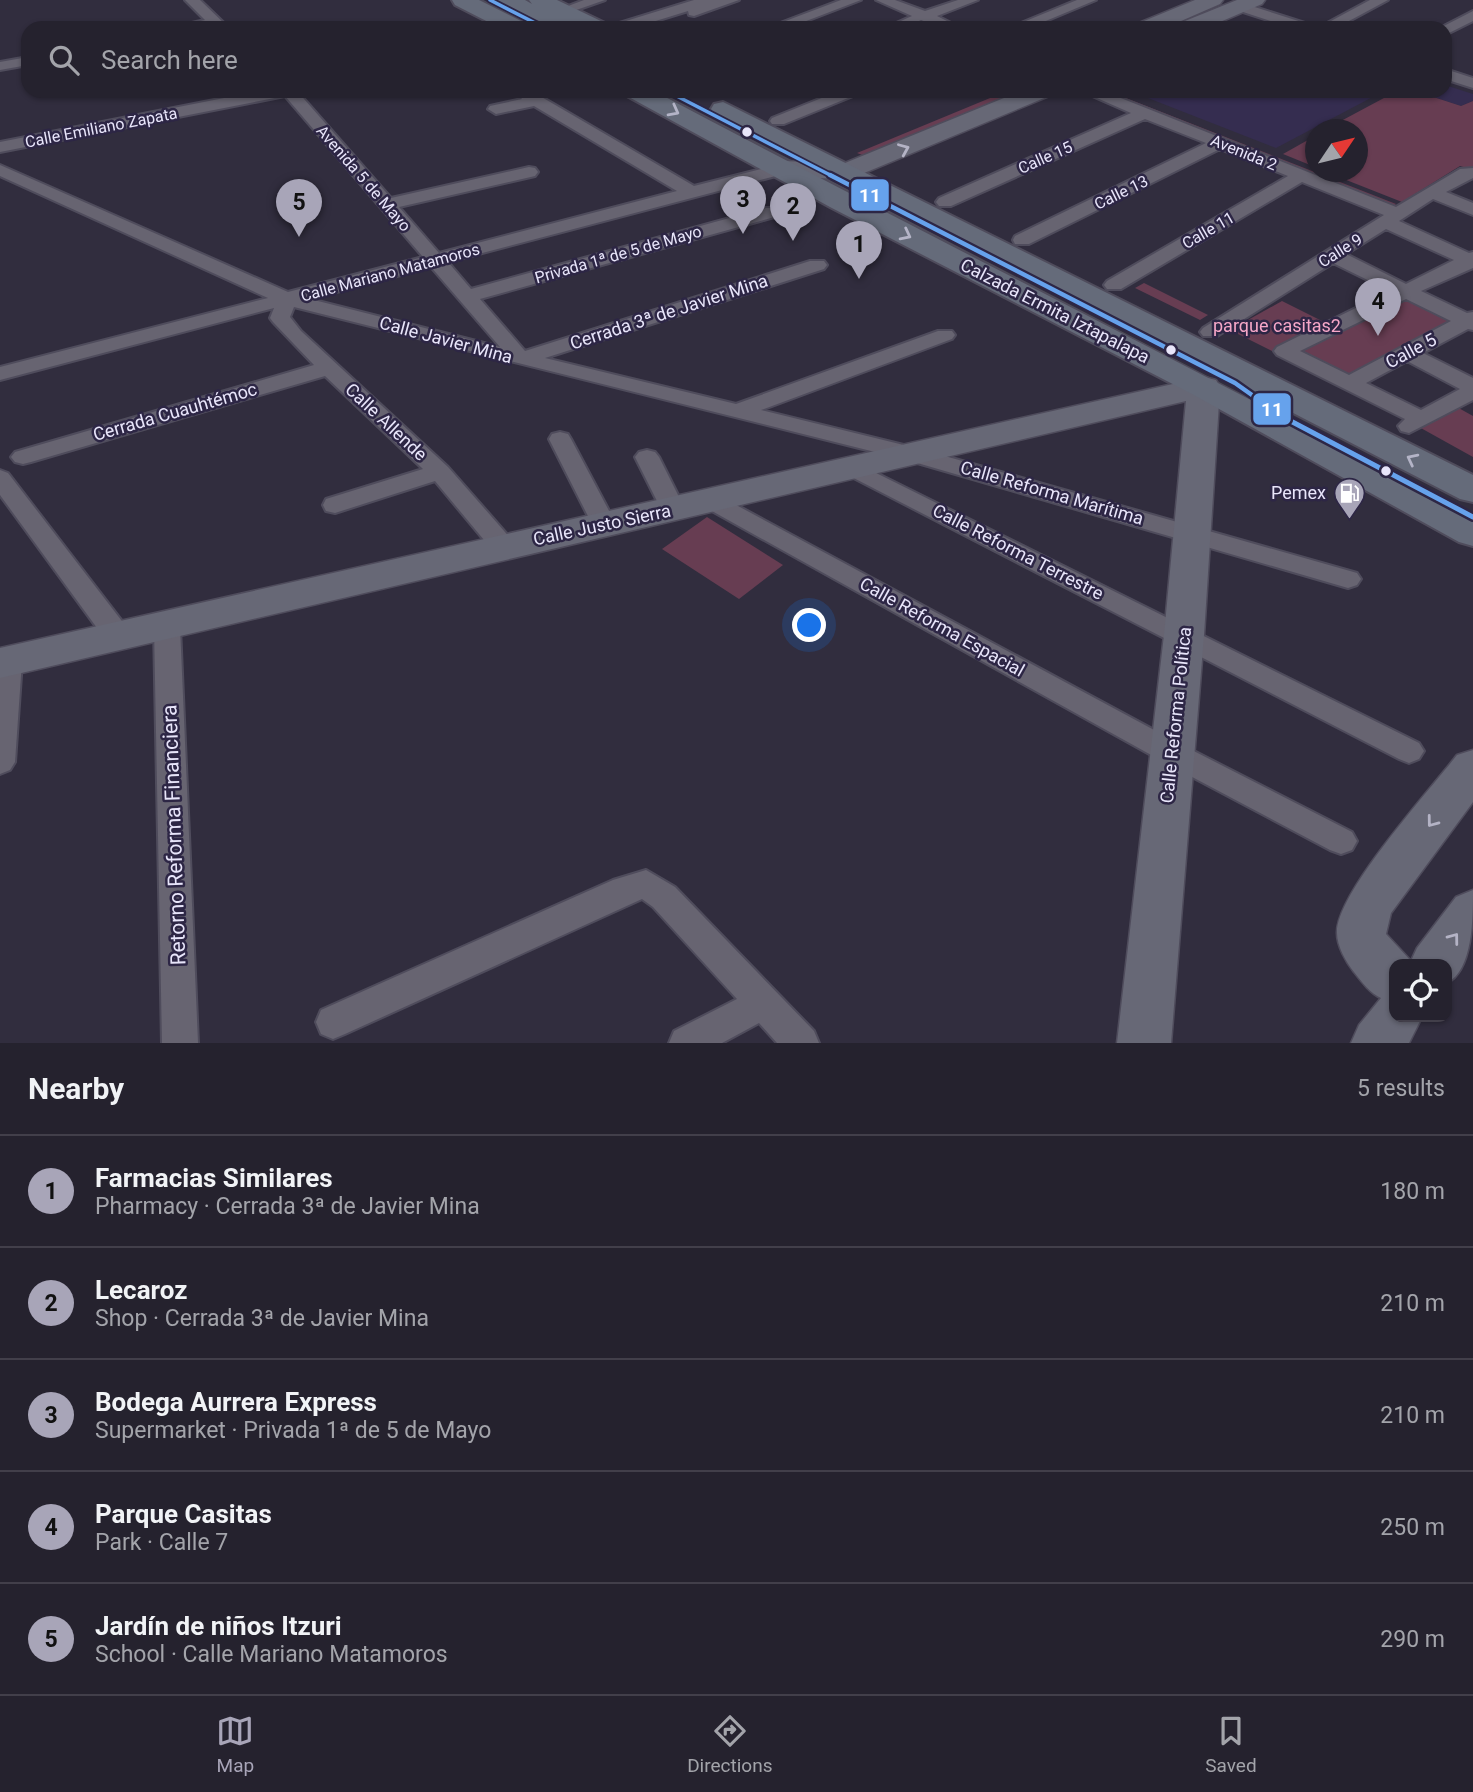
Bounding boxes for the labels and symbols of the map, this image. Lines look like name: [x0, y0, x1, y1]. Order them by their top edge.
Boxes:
street label: Calle Emiliano Zapata: [23, 103, 179, 152]
one-way arrow: [666, 103, 679, 117]
north arrow: [1305, 119, 1368, 182]
street label: Avenida 5 de Mayo: [312, 121, 415, 235]
unlabelled marker: [740, 125, 754, 139]
street label: Avenida 2: [1208, 131, 1280, 174]
street label: Calle 15: [1015, 137, 1075, 178]
one-way arrow: [898, 143, 910, 157]
street label: Calle 13: [1091, 171, 1151, 214]
pin: 3: [720, 176, 766, 234]
line badge: 11: [850, 178, 890, 212]
pin: 5: [276, 179, 322, 237]
pin: 2: [770, 183, 816, 241]
text: 11: [859, 184, 881, 207]
street label: Calle 11: [1179, 208, 1238, 253]
pin: 1: [836, 221, 882, 279]
street label: Privada 1ª de 5 de Mayo: [533, 222, 704, 287]
one-way arrow: [899, 227, 912, 240]
street label: Calle 9: [1315, 230, 1366, 271]
street label: Calle Mariano Matamoros: [299, 239, 482, 306]
street label: Calzada Ermita Iztapalapa: [957, 254, 1153, 367]
street label: Cerrada 3ª de Javier Mina: [567, 270, 770, 353]
pin: 4: [1355, 278, 1401, 336]
street label: Calle Javier Mina: [377, 312, 515, 367]
park label: parque casitas2: [1213, 315, 1341, 336]
street label: Calle 5: [1382, 329, 1440, 373]
unlabelled marker: [1164, 343, 1178, 357]
street label: Cerrada Cuauhtémoc: [91, 378, 259, 445]
street label: Calle Allende: [341, 379, 432, 465]
line badge: 11: [1252, 392, 1292, 426]
text: 11: [1261, 398, 1283, 421]
one-way arrow: [1407, 454, 1419, 468]
street label: Calle Reforma Marítima: [958, 456, 1146, 529]
unlabelled marker: [1379, 464, 1393, 478]
fuel station icon: Pemex: [1332, 476, 1366, 520]
place label: Pemex: [1271, 482, 1326, 503]
street label: Calle Reforma Terrestre: [929, 499, 1107, 604]
street label: Calle Justo Sierra: [531, 500, 673, 549]
street label: Calle Reforma Espacial: [856, 573, 1028, 681]
your location: [792, 608, 826, 642]
street label: Calle Reforma Política: [1156, 626, 1195, 804]
street label: Retorno Reforma Financiera: [157, 704, 191, 966]
one-way arrow: [1427, 814, 1440, 827]
one-way arrow: [1445, 933, 1458, 946]

